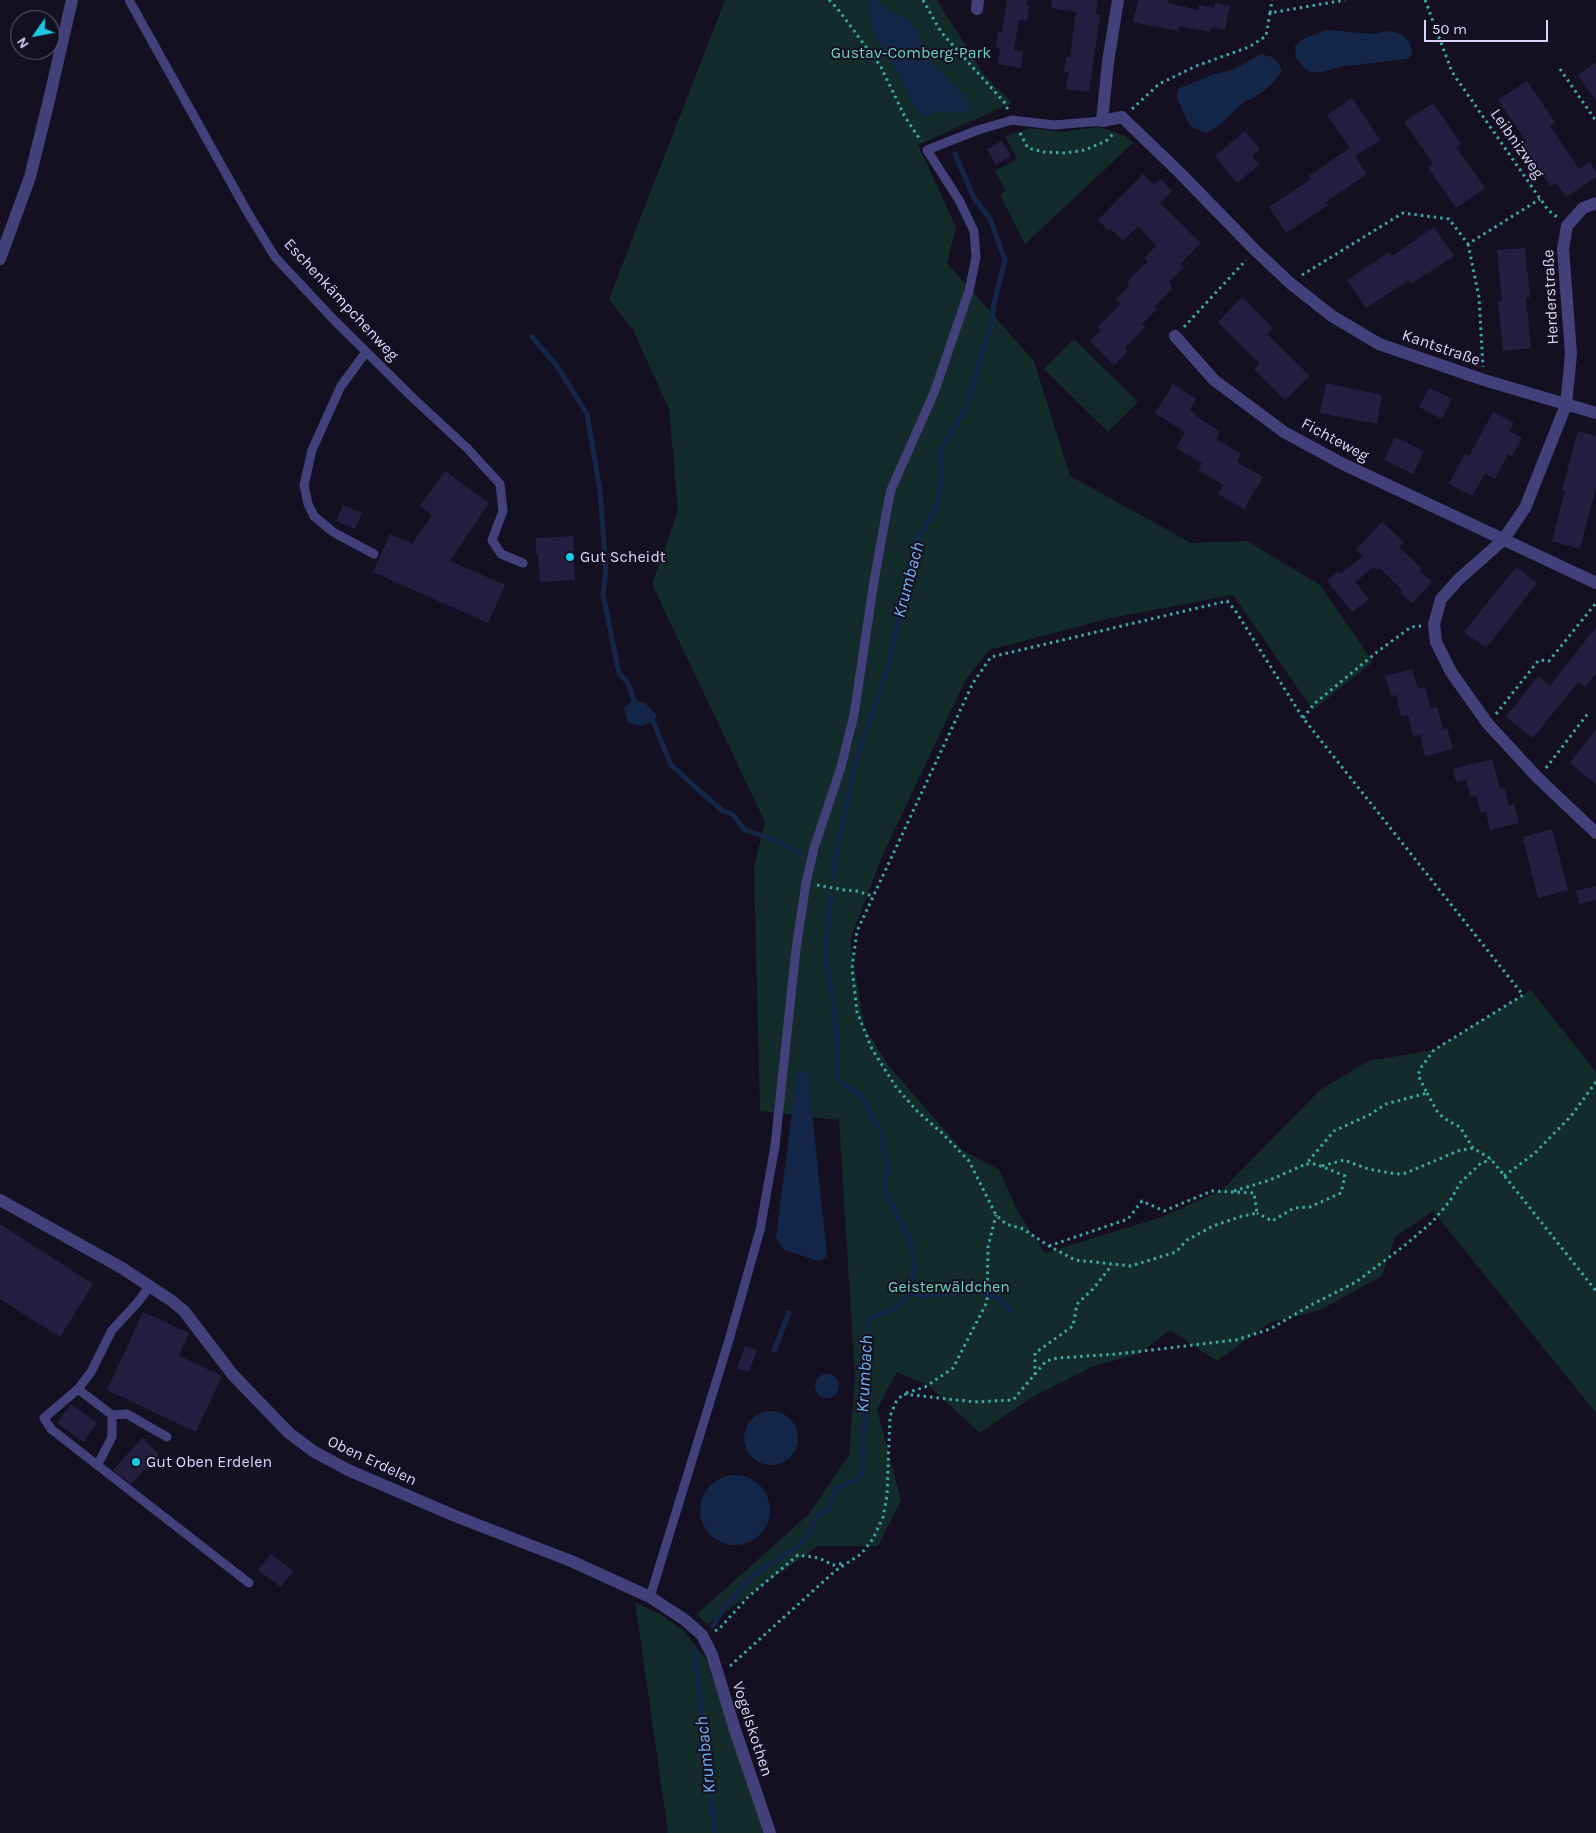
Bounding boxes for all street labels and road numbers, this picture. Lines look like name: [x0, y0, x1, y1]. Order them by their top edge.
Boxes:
street label: Leibnizweg: [1486, 105, 1548, 183]
street label: Eschenkämpchenweg: [279, 235, 403, 365]
street label: Herderstraße: [1539, 249, 1563, 345]
street label: Kantstraße: [1399, 326, 1483, 370]
street label: Fichteweg: [1298, 414, 1372, 466]
street label: Oben Erdelen: [324, 1432, 420, 1490]
street label: Vogelskothen: [728, 1679, 776, 1779]

